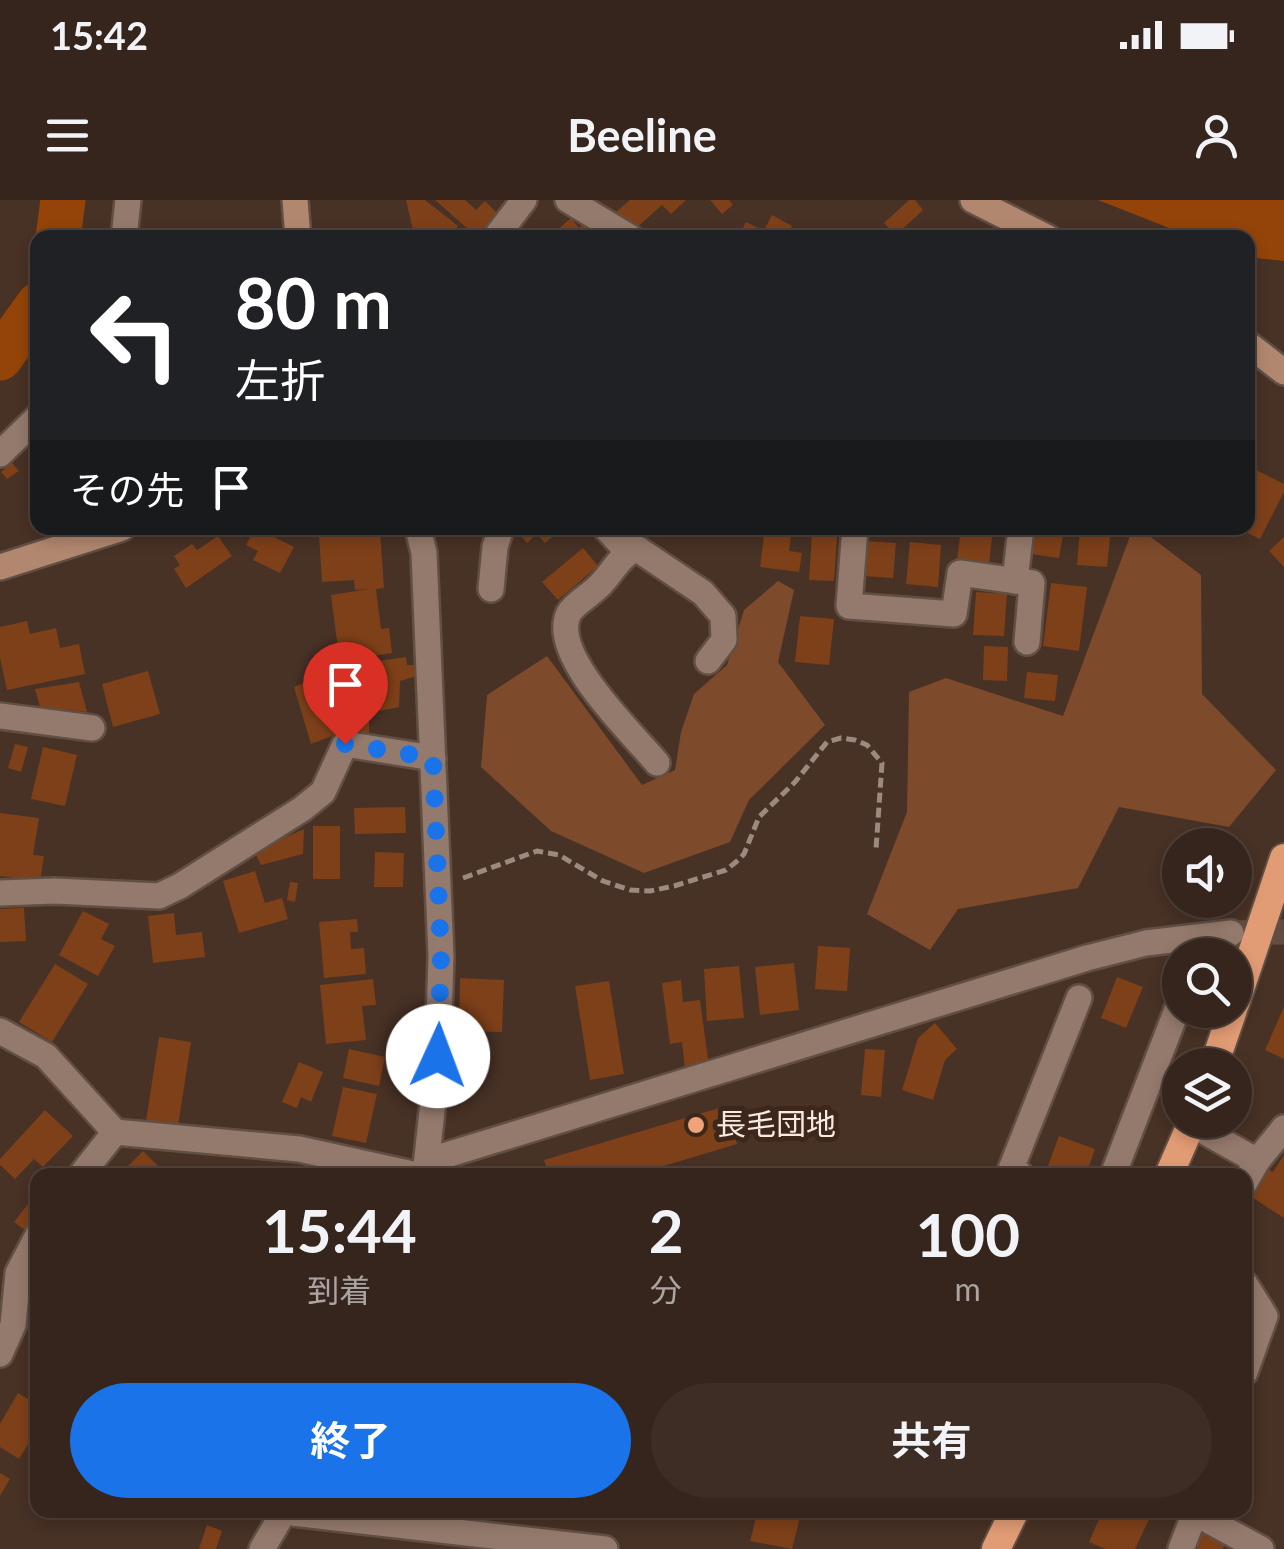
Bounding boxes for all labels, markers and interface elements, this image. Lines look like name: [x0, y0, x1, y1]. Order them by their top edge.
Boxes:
text: 15:42: [50, 12, 148, 58]
icon: menu: [40, 108, 95, 163]
text: Beeline: [567, 108, 717, 162]
icon: person: [1189, 108, 1244, 163]
text: 80 m: [235, 260, 392, 344]
icon: left: [70, 270, 200, 400]
text: 左折: [235, 353, 325, 407]
icon: arrive: [204, 460, 259, 515]
text: その先: [70, 466, 184, 512]
pin: [303, 642, 388, 745]
icon: arrive: [318, 657, 373, 712]
map controls: [1162, 828, 1252, 1138]
button: sound: [1162, 828, 1252, 918]
button: search: [1162, 938, 1252, 1028]
position arrow: [386, 1004, 490, 1108]
button: layers: [1162, 1048, 1252, 1138]
place label: 長毛団地: [716, 1105, 836, 1141]
marker: 長毛団地: [685, 1114, 707, 1136]
text: 15:44: [262, 1194, 417, 1266]
text: 2: [649, 1194, 684, 1266]
text: 100: [916, 1198, 1020, 1270]
text: m: [955, 1269, 981, 1308]
text: 到着: [307, 1270, 371, 1309]
text: 分: [650, 1270, 682, 1309]
button: 終了: [70, 1383, 631, 1498]
button: 共有: [651, 1383, 1212, 1498]

